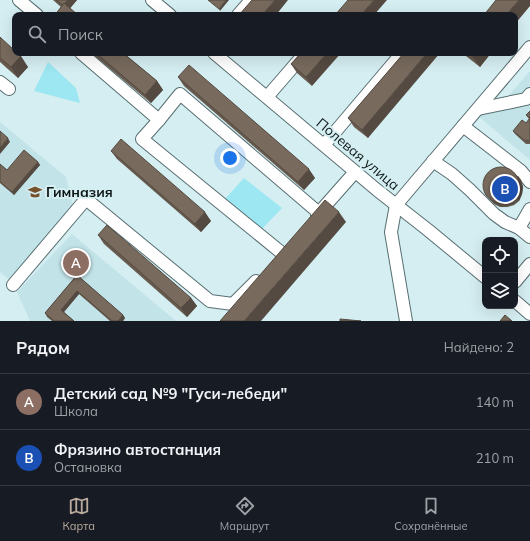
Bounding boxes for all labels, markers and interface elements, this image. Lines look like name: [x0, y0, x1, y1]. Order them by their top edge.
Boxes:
search box: [12, 12, 518, 56]
icon: search: [26, 23, 48, 45]
text: Поиск: [58, 25, 103, 44]
street label: Полевая улица: [313, 114, 403, 194]
your location: [220, 148, 240, 168]
pin: B: [492, 174, 518, 204]
place label: Гимназия: [46, 183, 113, 201]
school or university icon: Гимназия: [27, 184, 43, 200]
map controls: [482, 237, 518, 309]
button: locate: [482, 237, 518, 273]
pin: A: [63, 248, 89, 278]
button: layers: [482, 273, 518, 309]
text: Рядом: [16, 337, 70, 358]
text: Найдено: 2: [444, 339, 514, 355]
text: Детский сад №9 "Гуси-лебеди": [54, 384, 287, 403]
text: A: [24, 394, 34, 410]
text: 140 m: [476, 394, 514, 410]
text: Школа: [54, 403, 98, 419]
text: Фрязино автостанция: [54, 440, 221, 459]
text: B: [25, 450, 33, 466]
text: 210 m: [476, 450, 514, 466]
text: Остановка: [54, 459, 122, 475]
tab: Карта: [62, 495, 95, 533]
tab: Маршрут: [220, 495, 269, 533]
tab: Сохранённые: [394, 495, 468, 533]

